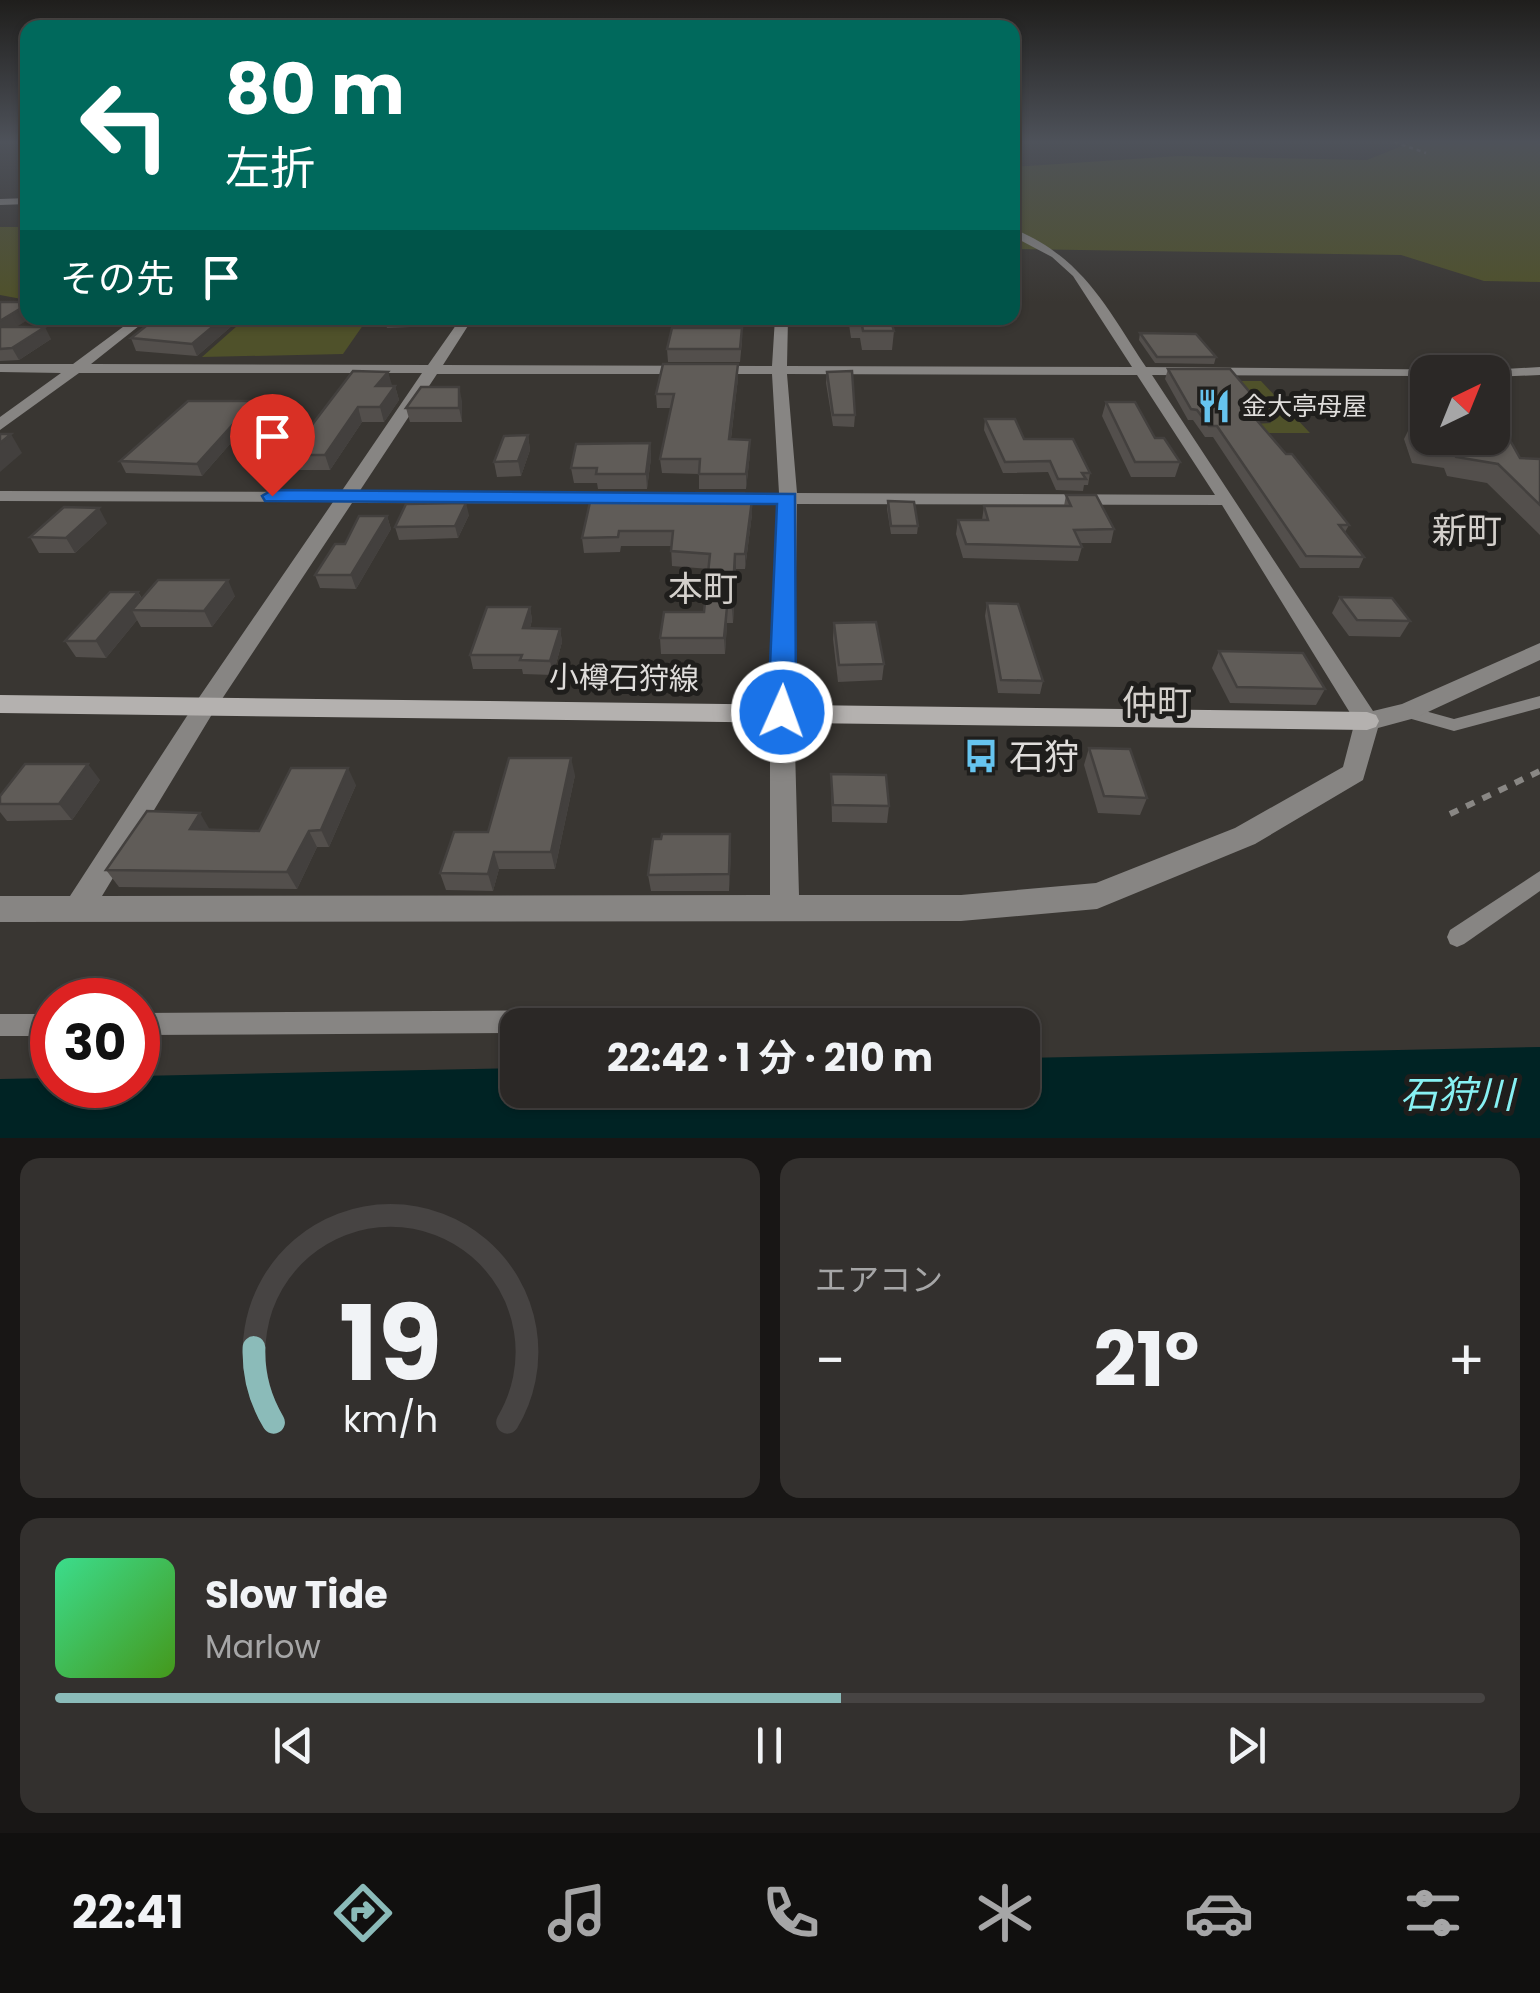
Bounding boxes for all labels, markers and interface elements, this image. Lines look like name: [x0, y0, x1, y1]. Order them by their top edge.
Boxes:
text: 80 m: [225, 40, 405, 139]
icon: left: [60, 60, 190, 190]
text: 左折: [225, 137, 315, 200]
icon: arrive: [194, 250, 249, 305]
text: その先: [60, 252, 174, 305]
north arrow: [1410, 355, 1510, 455]
map controls: [1410, 355, 1510, 455]
restaurant icon: 金大亭母屋: [1195, 387, 1233, 425]
place label: 金大亭母屋: [1242, 389, 1367, 424]
pin: [230, 394, 315, 497]
icon: arrive: [245, 409, 300, 464]
district label: 新町: [1432, 506, 1502, 555]
district label: 本町: [668, 564, 738, 613]
street label: 小樽石狩線: [549, 655, 699, 701]
position arrow: [730, 660, 834, 764]
district label: 仲町: [1122, 678, 1192, 727]
place label: 石狩: [1009, 732, 1079, 781]
bus stop icon: 石狩: [962, 737, 1000, 775]
speed limit sign: 30: [30, 978, 160, 1108]
text: 22:42 · 1 分 · 210 m: [607, 1031, 933, 1084]
water label: 石狩川: [1400, 1068, 1518, 1121]
text: エアコン: [815, 1257, 943, 1302]
text: 19: [338, 1271, 442, 1416]
text: 21°: [1093, 1307, 1199, 1412]
text: −: [815, 1322, 845, 1399]
text: +: [1447, 1322, 1485, 1399]
text: km/h: [342, 1394, 438, 1445]
text: Slow Tide: [205, 1568, 388, 1621]
text: Marlow: [205, 1624, 321, 1669]
icon: previous: [266, 1718, 321, 1773]
icon: pause: [742, 1718, 797, 1773]
icon: next: [1219, 1718, 1274, 1773]
icon: directions: [328, 1878, 398, 1948]
icon: music: [542, 1878, 612, 1948]
icon: phone: [756, 1878, 826, 1948]
icon: climate: [970, 1878, 1040, 1948]
icon: car: [1184, 1878, 1254, 1948]
icon: filters: [1398, 1878, 1468, 1948]
text: 22:41: [72, 1881, 184, 1944]

